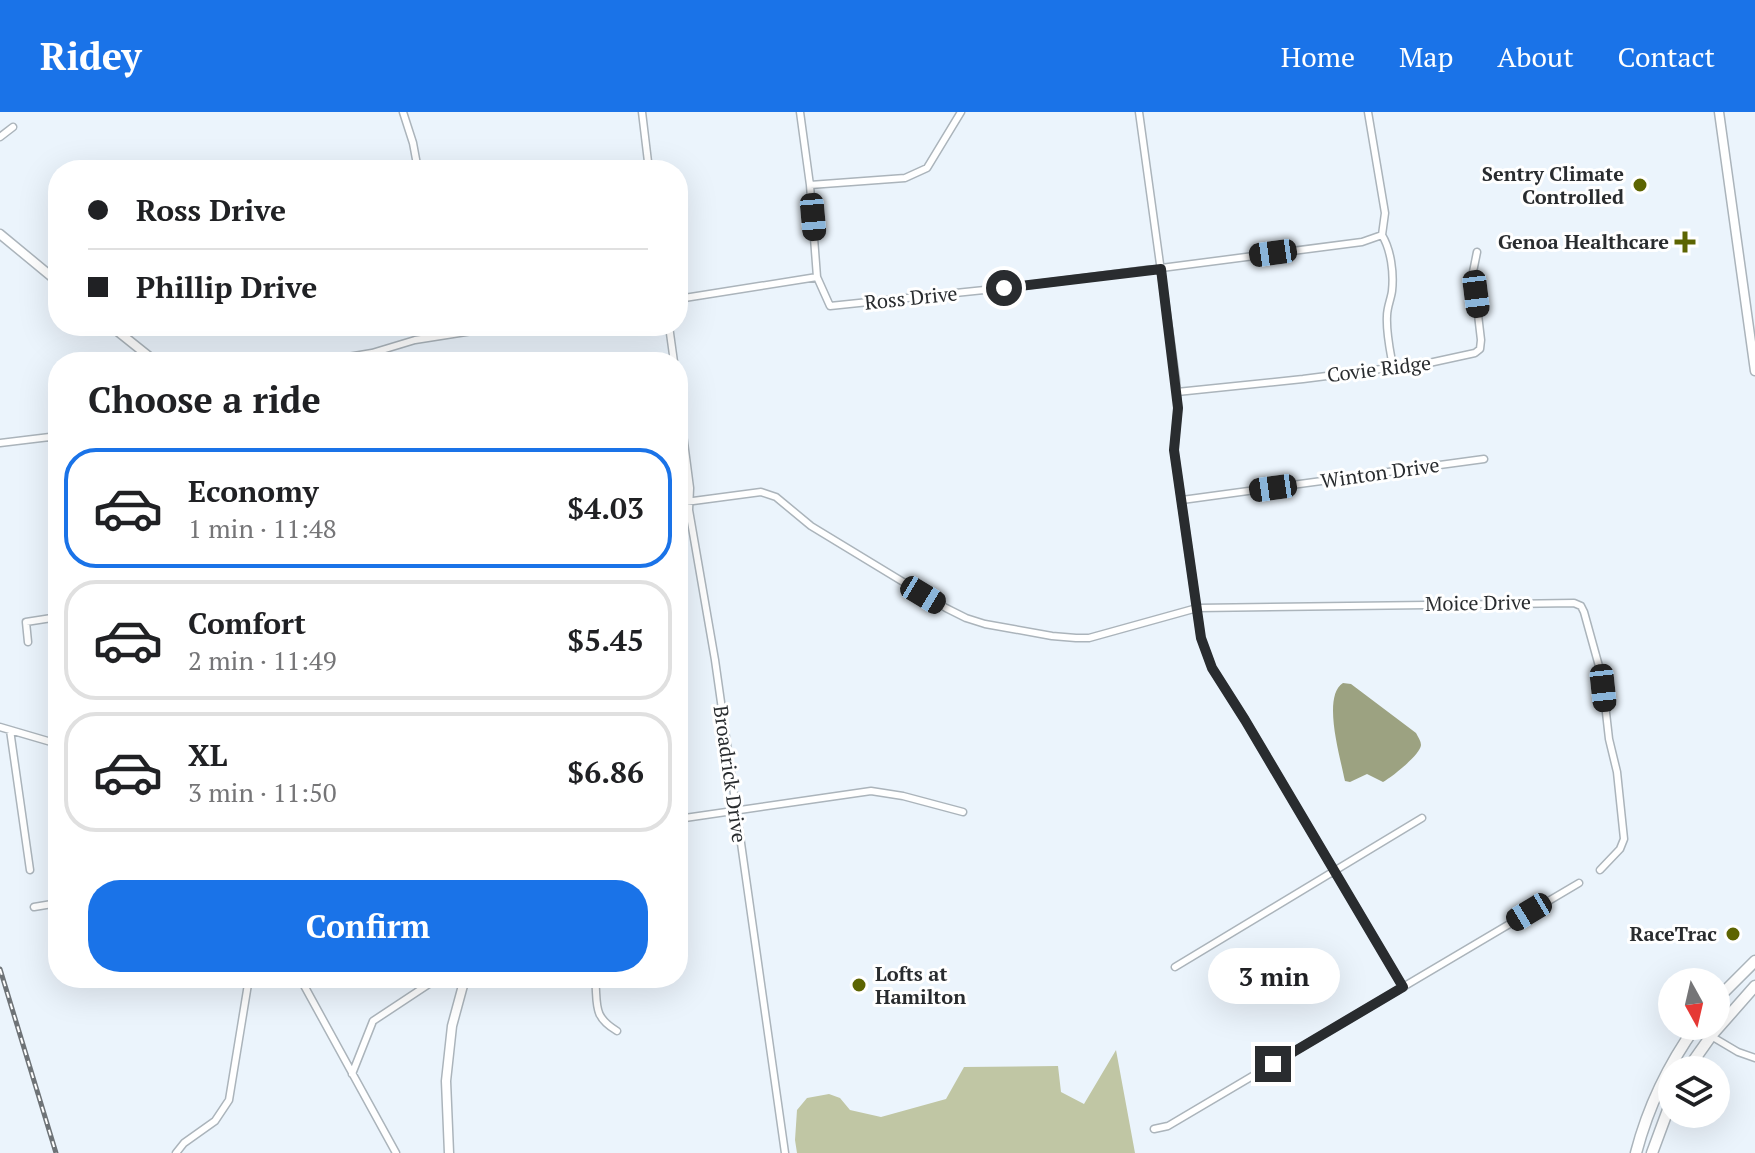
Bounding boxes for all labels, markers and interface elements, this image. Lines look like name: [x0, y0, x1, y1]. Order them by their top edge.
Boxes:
text: Ridey: [40, 31, 142, 81]
text: Home: [1281, 38, 1355, 75]
text: Map: [1399, 38, 1453, 75]
text: About: [1497, 38, 1574, 75]
text: Contact: [1618, 38, 1715, 75]
place label: Sentry Climate Controlled: [1482, 160, 1624, 210]
marker: Sentry Climate Controlled: [1631, 176, 1649, 194]
text: Ross Drive: [136, 190, 286, 230]
car: [799, 192, 827, 242]
place label: Genoa Healthcare: [1498, 228, 1669, 255]
marker: Genoa Healthcare: [1676, 233, 1694, 251]
car: [1248, 238, 1298, 268]
text: Phillip Drive: [136, 267, 317, 307]
car: [1461, 269, 1491, 319]
route start: [986, 270, 1022, 306]
street label: Ross Drive: [863, 279, 959, 316]
street label: Covie Ridge: [1325, 349, 1433, 388]
text: Choose a ride: [88, 376, 321, 423]
street label: Winton Drive: [1319, 451, 1441, 494]
text: Economy: [188, 471, 319, 511]
icon: car: [92, 472, 164, 544]
car: [1248, 473, 1298, 503]
text: $4.03: [567, 488, 644, 528]
text: 1 min · 11:48: [188, 511, 337, 545]
car: [896, 572, 950, 618]
street label: Moice Drive: [1425, 588, 1531, 617]
text: Comfort: [188, 603, 306, 643]
icon: car: [92, 604, 164, 676]
text: $5.45: [567, 620, 644, 660]
text: 2 min · 11:49: [188, 643, 337, 677]
car: [1589, 663, 1617, 713]
street label: Broadrick Drive: [708, 704, 753, 844]
text: XL: [188, 735, 227, 775]
icon: car: [92, 736, 164, 808]
text: $6.86: [567, 752, 644, 792]
text: 3 min · 11:50: [188, 775, 337, 809]
button: Confirm: [88, 880, 648, 972]
car: [1502, 889, 1556, 935]
place label: RaceTrac: [1630, 920, 1717, 947]
marker: RaceTrac: [1724, 925, 1742, 943]
callout: 3 min: [1207, 948, 1339, 1004]
text: 3 min: [1238, 959, 1310, 993]
place label: Lofts at Hamilton: [875, 960, 966, 1010]
north arrow: [1658, 968, 1730, 1040]
map controls: [1658, 968, 1730, 1128]
marker: Lofts at Hamilton: [850, 976, 868, 994]
route end: [1255, 1046, 1291, 1082]
button: layers: [1658, 1056, 1730, 1128]

